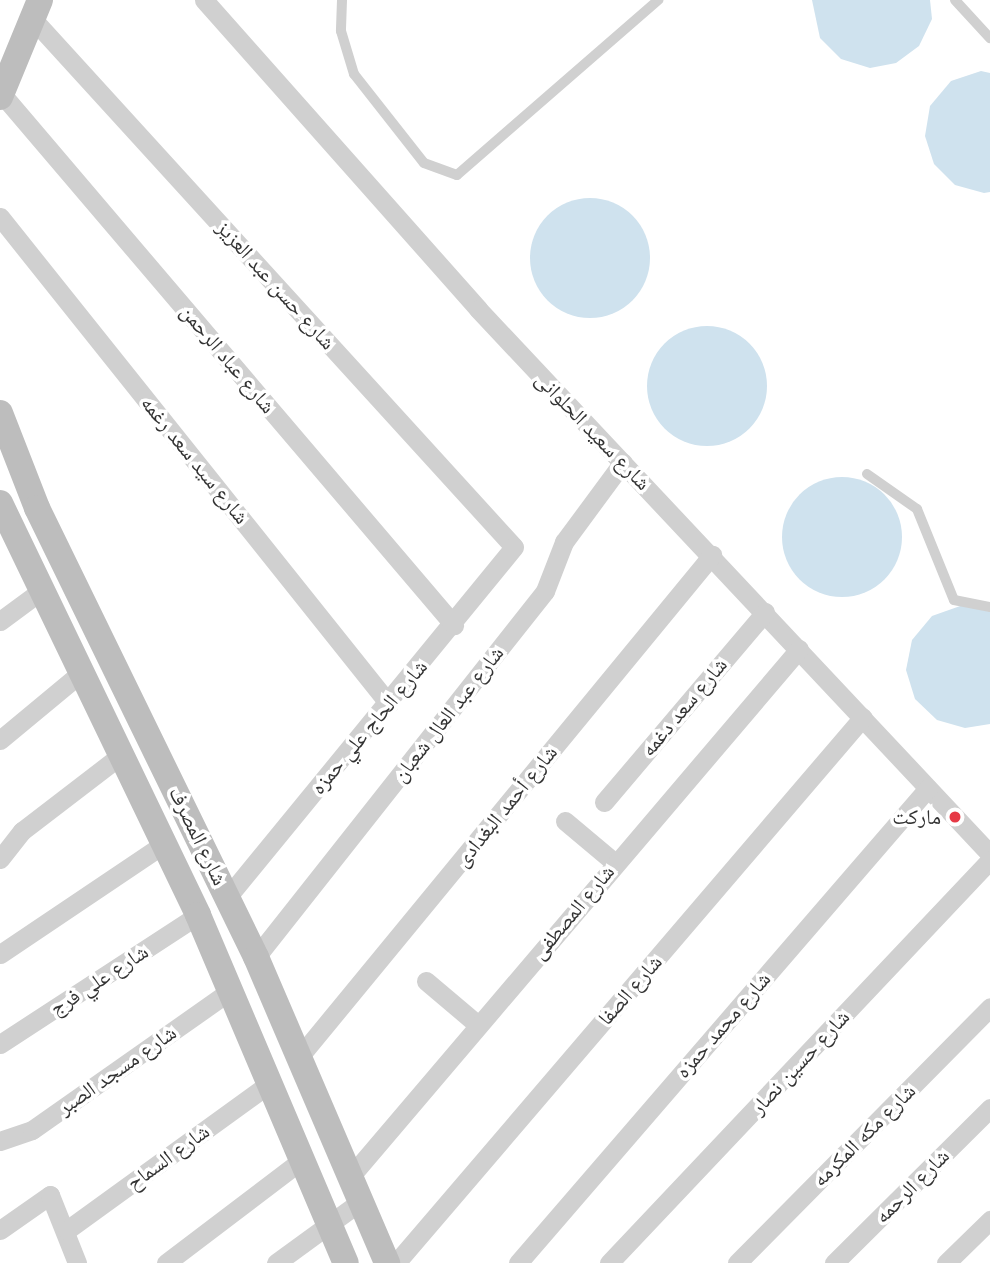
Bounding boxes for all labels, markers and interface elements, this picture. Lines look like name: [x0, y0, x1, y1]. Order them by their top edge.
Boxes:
street label: شارع حسن عبد العزيز: [211, 215, 341, 355]
street label: شارع عباد الرحمن: [175, 300, 281, 418]
street label: شارع سعيد الحلوانى: [530, 367, 656, 495]
street label: شارع سيد سعد رغمه: [136, 391, 254, 529]
street label: شارع عبد العال شعبان: [387, 641, 509, 787]
street label: شارع سعد دغمه: [635, 653, 733, 761]
street label: شارع الحاج علي حمزه: [305, 655, 433, 799]
street label: شارع أحمد البغدادى: [449, 740, 563, 872]
street label: شارع المصرف: [163, 783, 233, 889]
place label: ماركت: [892, 804, 941, 830]
marker: ماركت: [947, 809, 963, 825]
street label: شارع المصطفى: [526, 860, 620, 964]
street label: شارع علي فرج: [45, 939, 153, 1021]
street label: شارع الصفا: [593, 950, 667, 1030]
street label: شارع محمد حمزه: [670, 967, 776, 1083]
street label: شارع حسين نصار: [745, 1004, 855, 1120]
street label: شارع مسجد الصبر: [53, 1020, 181, 1120]
street label: شارع مكه المكرمه: [807, 1078, 921, 1192]
street label: شارع السماح: [122, 1119, 214, 1195]
street label: شارع الرحمه: [870, 1144, 954, 1228]

